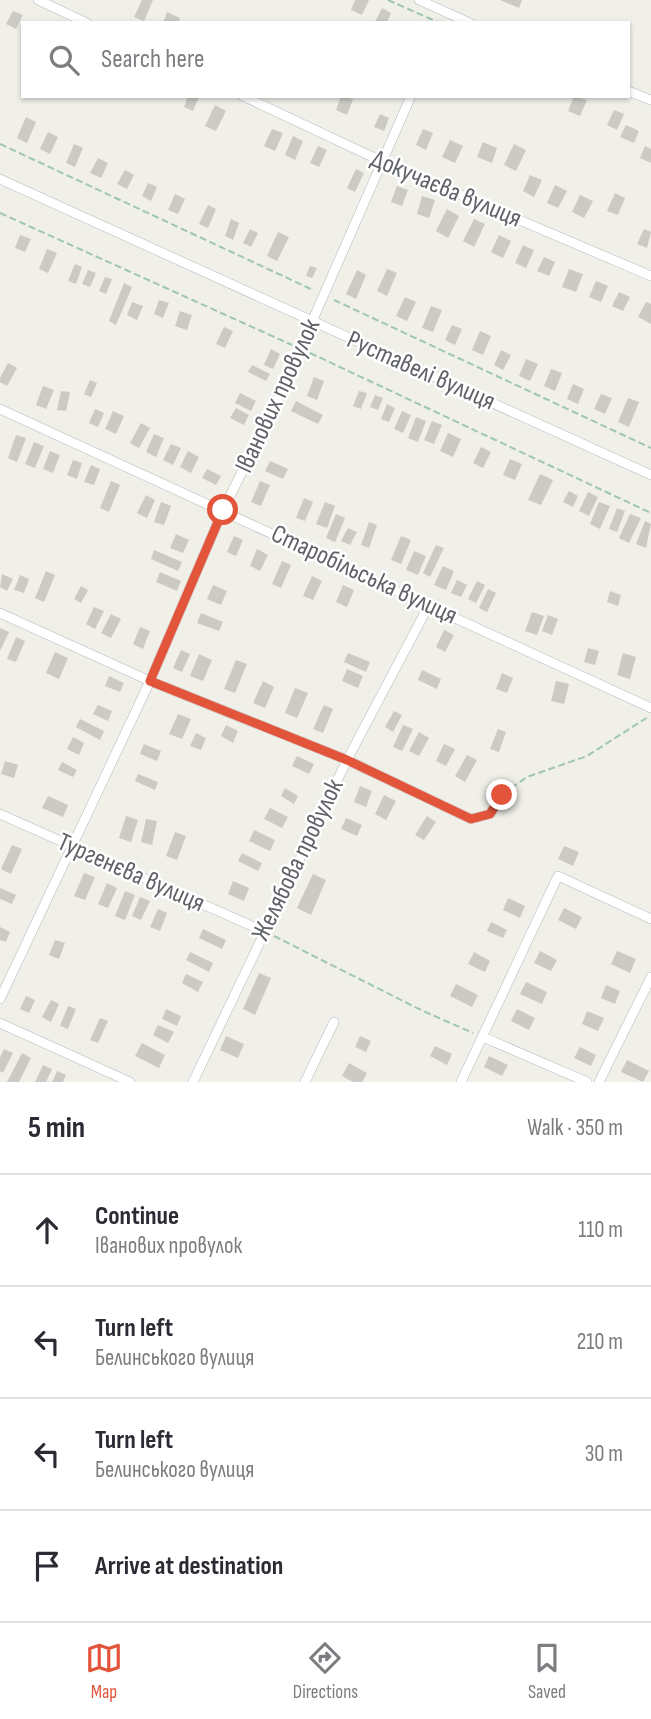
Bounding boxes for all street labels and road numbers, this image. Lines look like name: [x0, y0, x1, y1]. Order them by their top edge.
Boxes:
street label: Докучаєва вулиця: [366, 143, 526, 235]
street label: Іванових провулок: [229, 314, 327, 478]
street label: Руставелі вулиця: [342, 325, 500, 417]
street label: Старобільська вулиця: [266, 518, 462, 632]
street label: Желябова провулок: [245, 774, 351, 946]
street label: Тургенєва вулиця: [53, 827, 209, 919]

